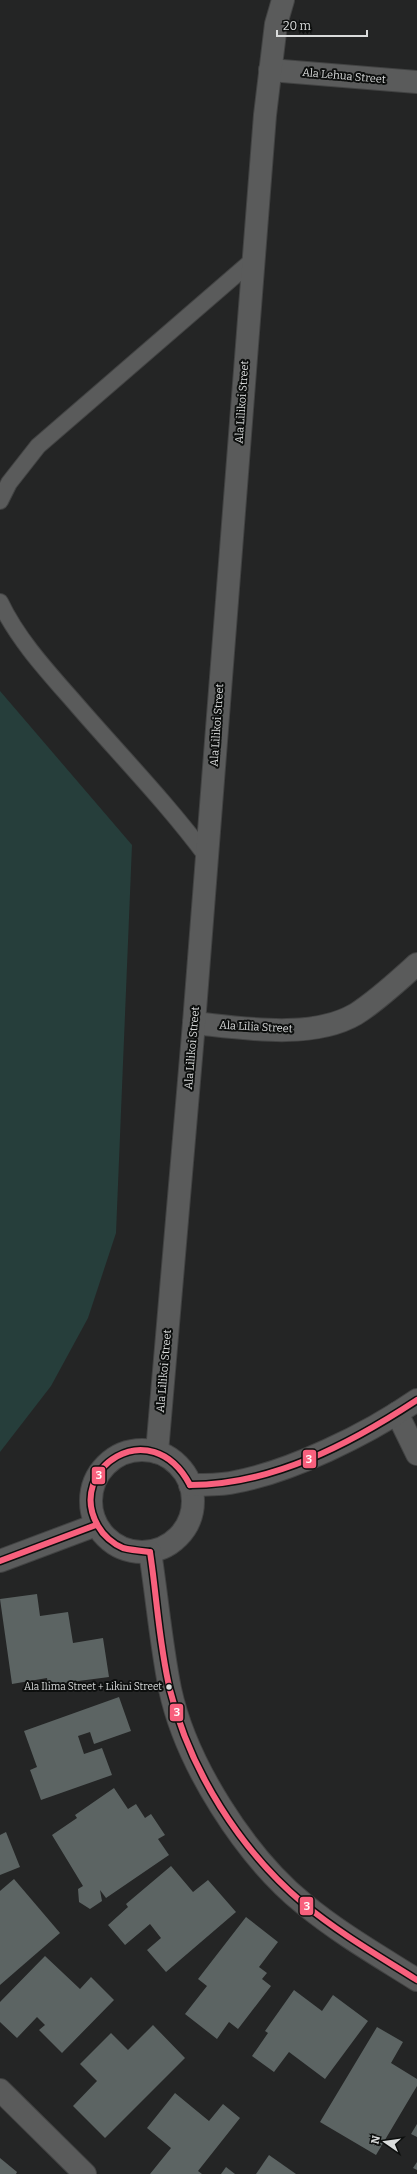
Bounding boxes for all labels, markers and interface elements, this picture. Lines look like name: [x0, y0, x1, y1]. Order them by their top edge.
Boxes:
scale bar: [277, 12, 367, 38]
text: 20 m: [283, 19, 312, 33]
street label: Ala Lehua Street: [302, 66, 386, 86]
street label: Ala Lilikoi Street: [233, 360, 251, 444]
street label: Ala Lilikoi Street: [208, 683, 226, 767]
street label: Ala Lilikoi Street: [182, 1006, 202, 1090]
street label: Ala Līlia Street: [219, 1019, 293, 1035]
street label: Ala Lilikoi Street: [154, 1329, 174, 1413]
line badge: 3: [302, 1449, 317, 1469]
text: 3: [306, 1453, 312, 1466]
line badge: 3: [91, 1466, 106, 1485]
text: 3: [96, 1469, 102, 1482]
place label: Ala Ilima Street + Likini Street: [24, 1681, 162, 1693]
marker: Ala Ilima Street + Likini Street: [164, 1682, 174, 1692]
line badge: 3: [169, 1703, 184, 1722]
text: 3: [174, 1706, 180, 1719]
line badge: 3: [299, 1896, 314, 1916]
text: 3: [304, 1900, 310, 1913]
north arrow: [365, 2122, 405, 2162]
text: N: [368, 2134, 383, 2145]

